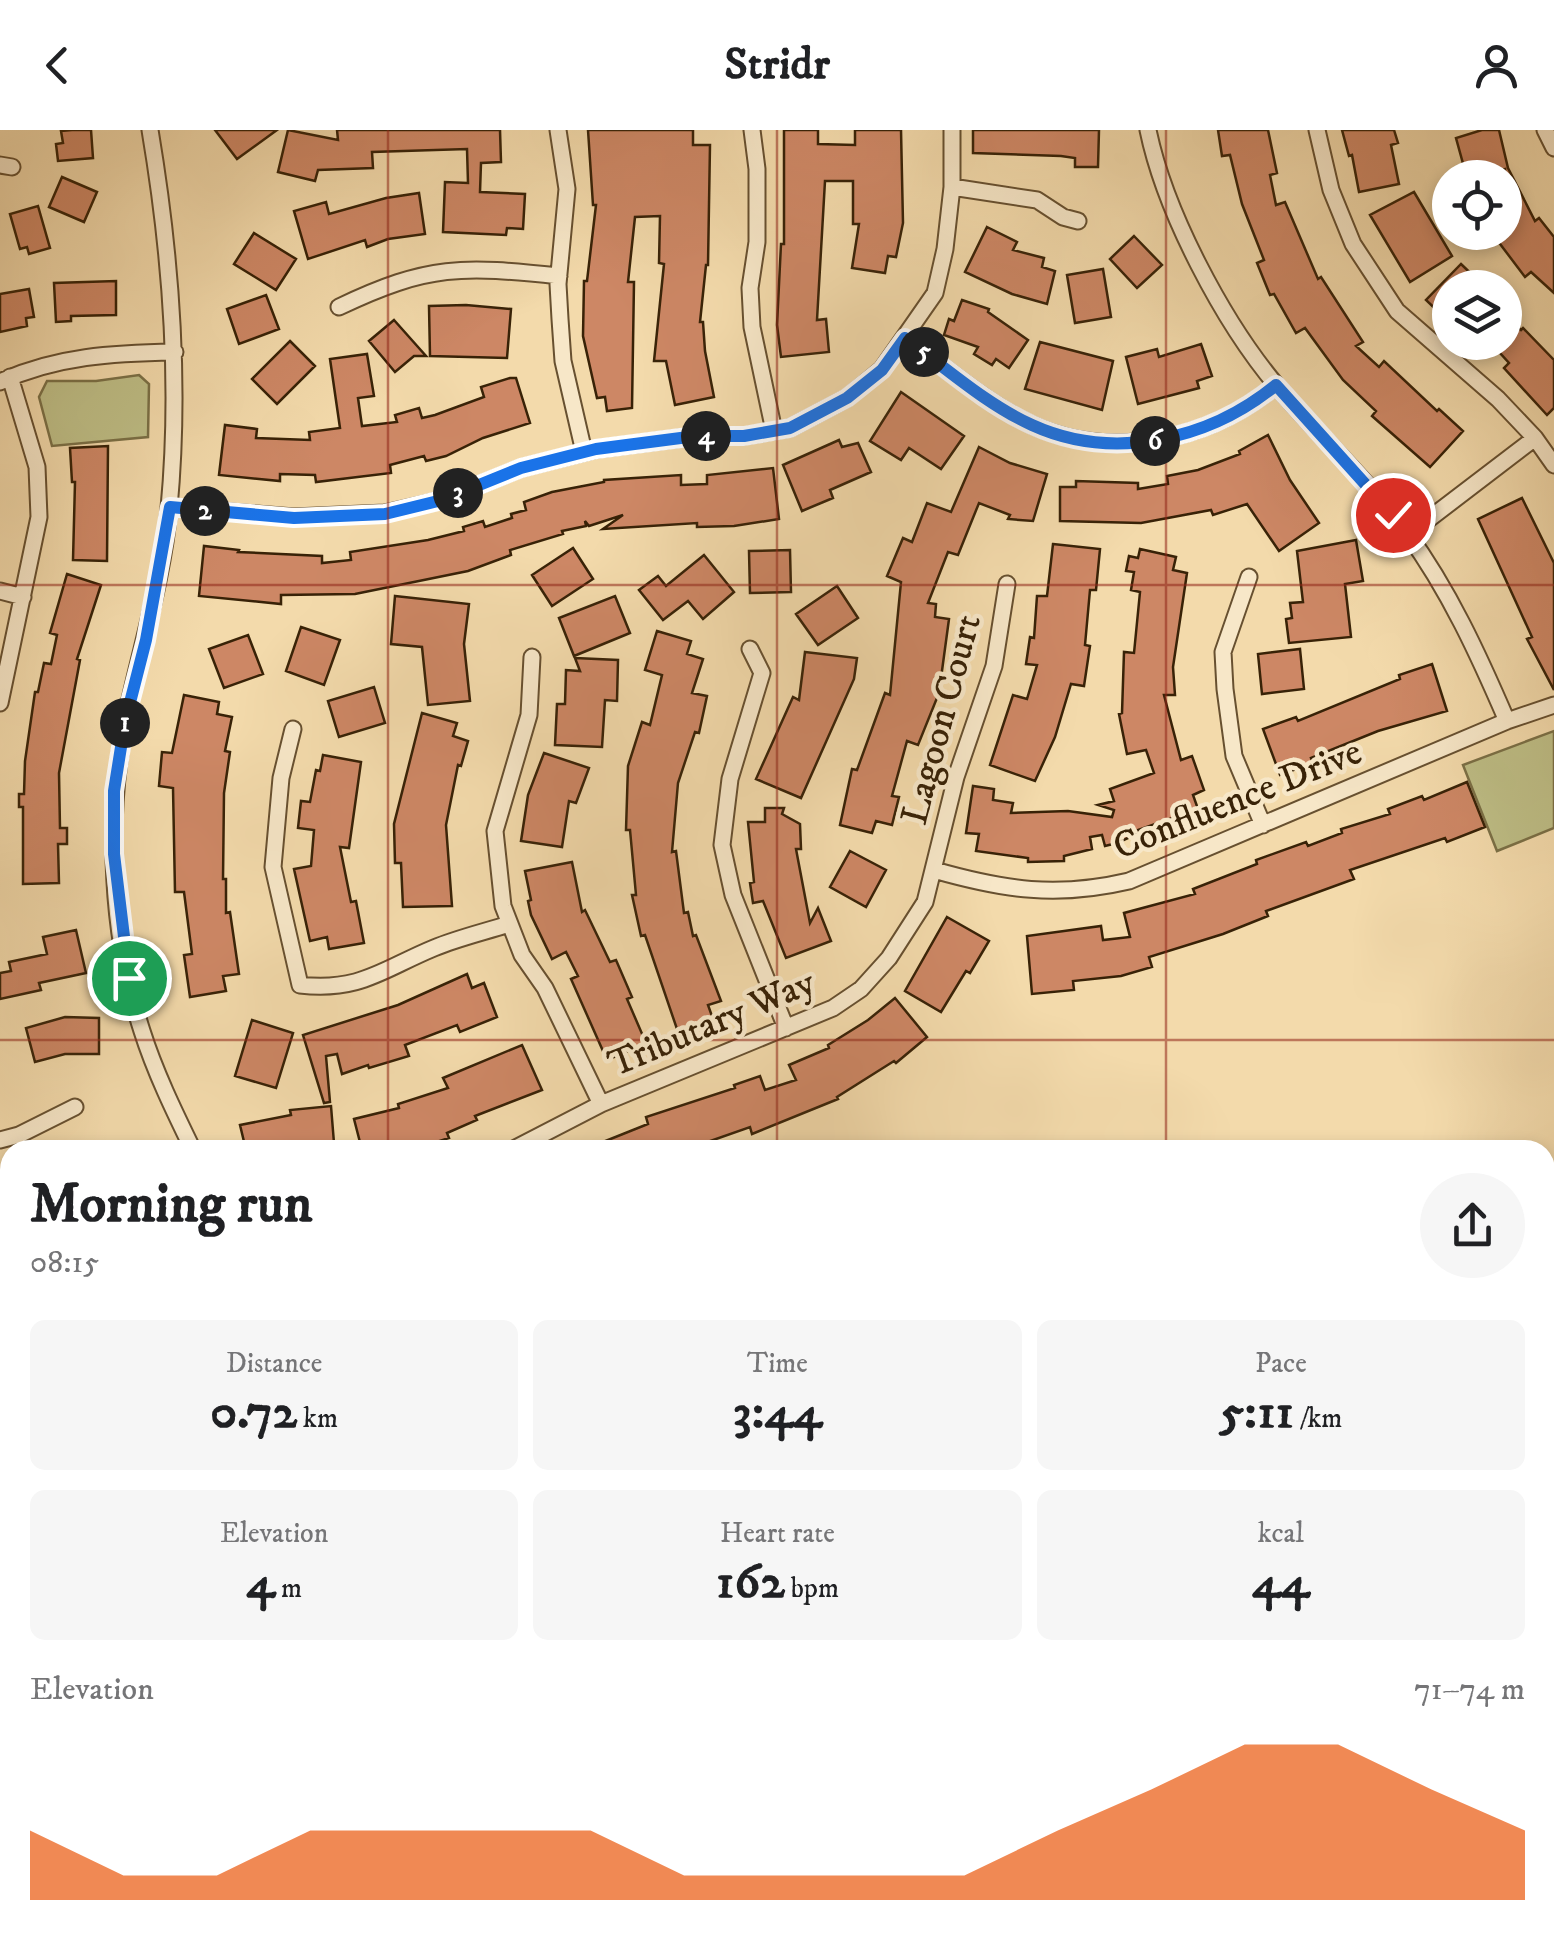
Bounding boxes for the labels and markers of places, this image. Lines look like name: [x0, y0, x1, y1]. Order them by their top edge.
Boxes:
pin: 5: [899, 327, 949, 377]
pin: 4: [681, 411, 731, 461]
pin: 6: [1130, 416, 1180, 466]
pin: 3: [433, 468, 483, 518]
pin: [1351, 473, 1436, 558]
pin: 2: [180, 486, 230, 536]
pin: 1: [100, 698, 150, 748]
pin: [87, 936, 172, 1021]

